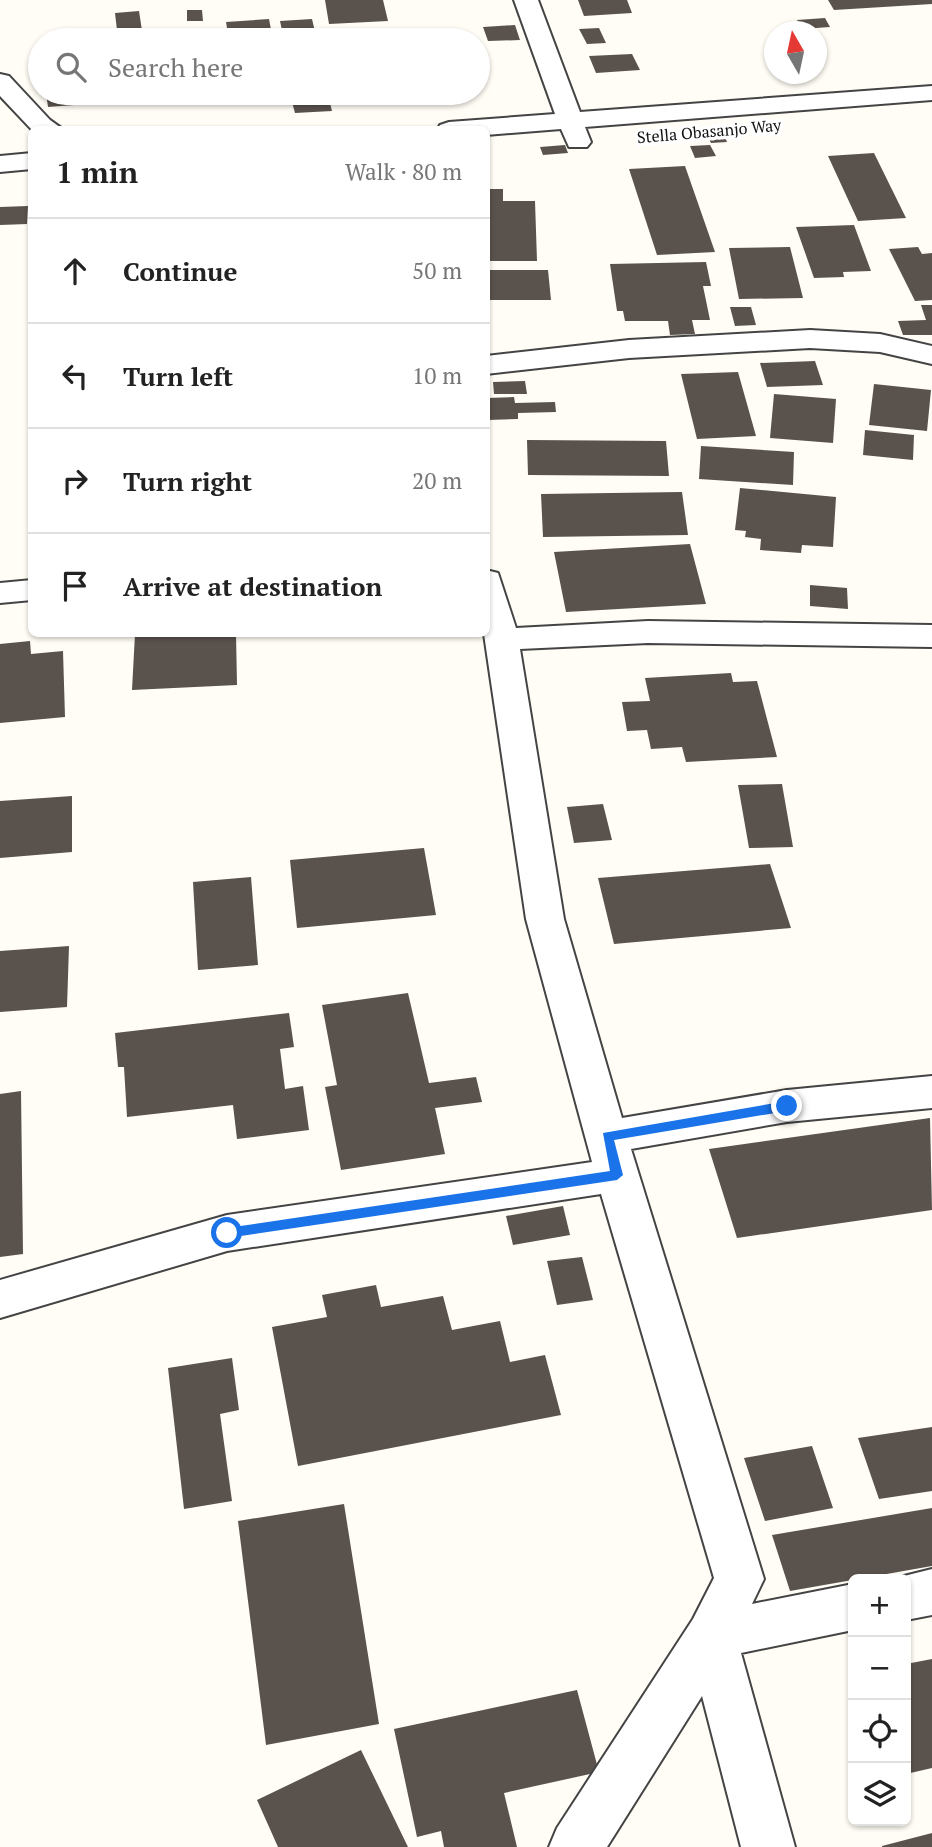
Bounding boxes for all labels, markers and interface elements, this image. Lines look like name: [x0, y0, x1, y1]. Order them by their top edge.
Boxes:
north arrow: [764, 21, 827, 84]
search box: [28, 28, 490, 105]
icon: search: [52, 48, 90, 86]
text: Search here: [108, 50, 243, 84]
street label: Stella Obasanjo Way: [636, 114, 783, 148]
text: 1 min: [56, 152, 138, 192]
text: Walk · 80 m: [345, 156, 462, 187]
icon: ahead: [56, 252, 94, 290]
text: Continue: [123, 254, 237, 288]
text: 50 m: [412, 255, 462, 286]
icon: left: [56, 357, 94, 395]
text: Turn left: [123, 359, 233, 393]
text: 10 m: [412, 360, 462, 391]
icon: right: [56, 462, 94, 500]
text: Turn right: [123, 464, 252, 498]
text: 20 m: [412, 465, 462, 496]
icon: arrive: [56, 567, 94, 605]
text: Arrive at destination: [123, 569, 382, 603]
route end: [771, 1090, 802, 1121]
route start: [211, 1217, 242, 1248]
map controls: [848, 1574, 911, 1826]
button: +: [848, 1574, 911, 1637]
button: −: [848, 1637, 911, 1700]
button: locate: [848, 1700, 911, 1763]
button: layers: [848, 1763, 911, 1826]

